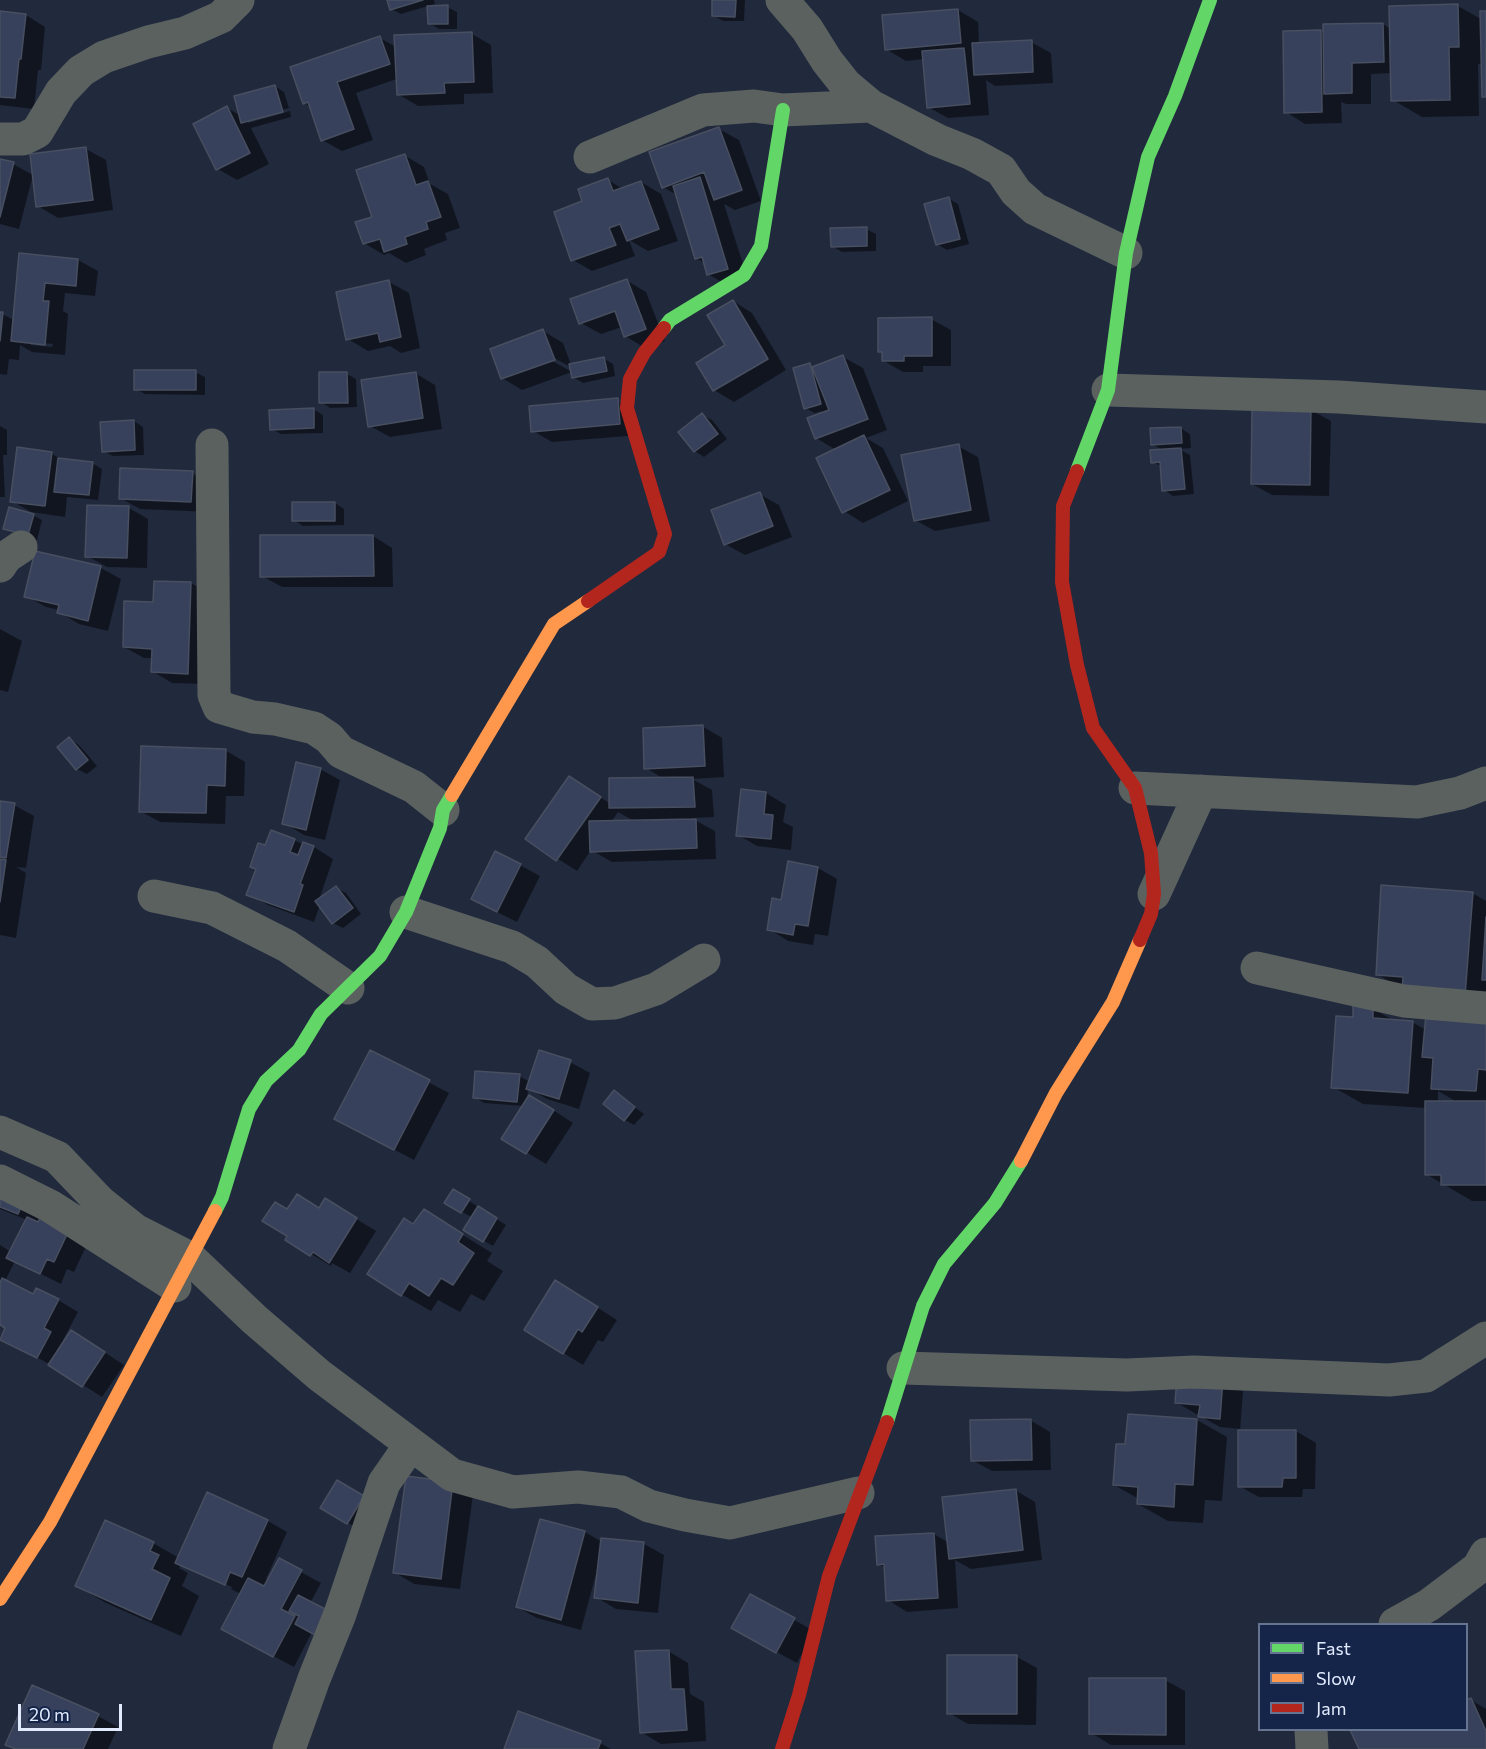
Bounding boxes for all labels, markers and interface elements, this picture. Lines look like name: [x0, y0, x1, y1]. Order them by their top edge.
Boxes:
legend: [1258, 1623, 1468, 1731]
text: Fast: [1316, 1637, 1351, 1659]
text: Slow: [1316, 1667, 1356, 1689]
scale bar: [21, 1692, 124, 1730]
text: Jam: [1316, 1697, 1346, 1719]
text: 20 m: [29, 1703, 70, 1725]

